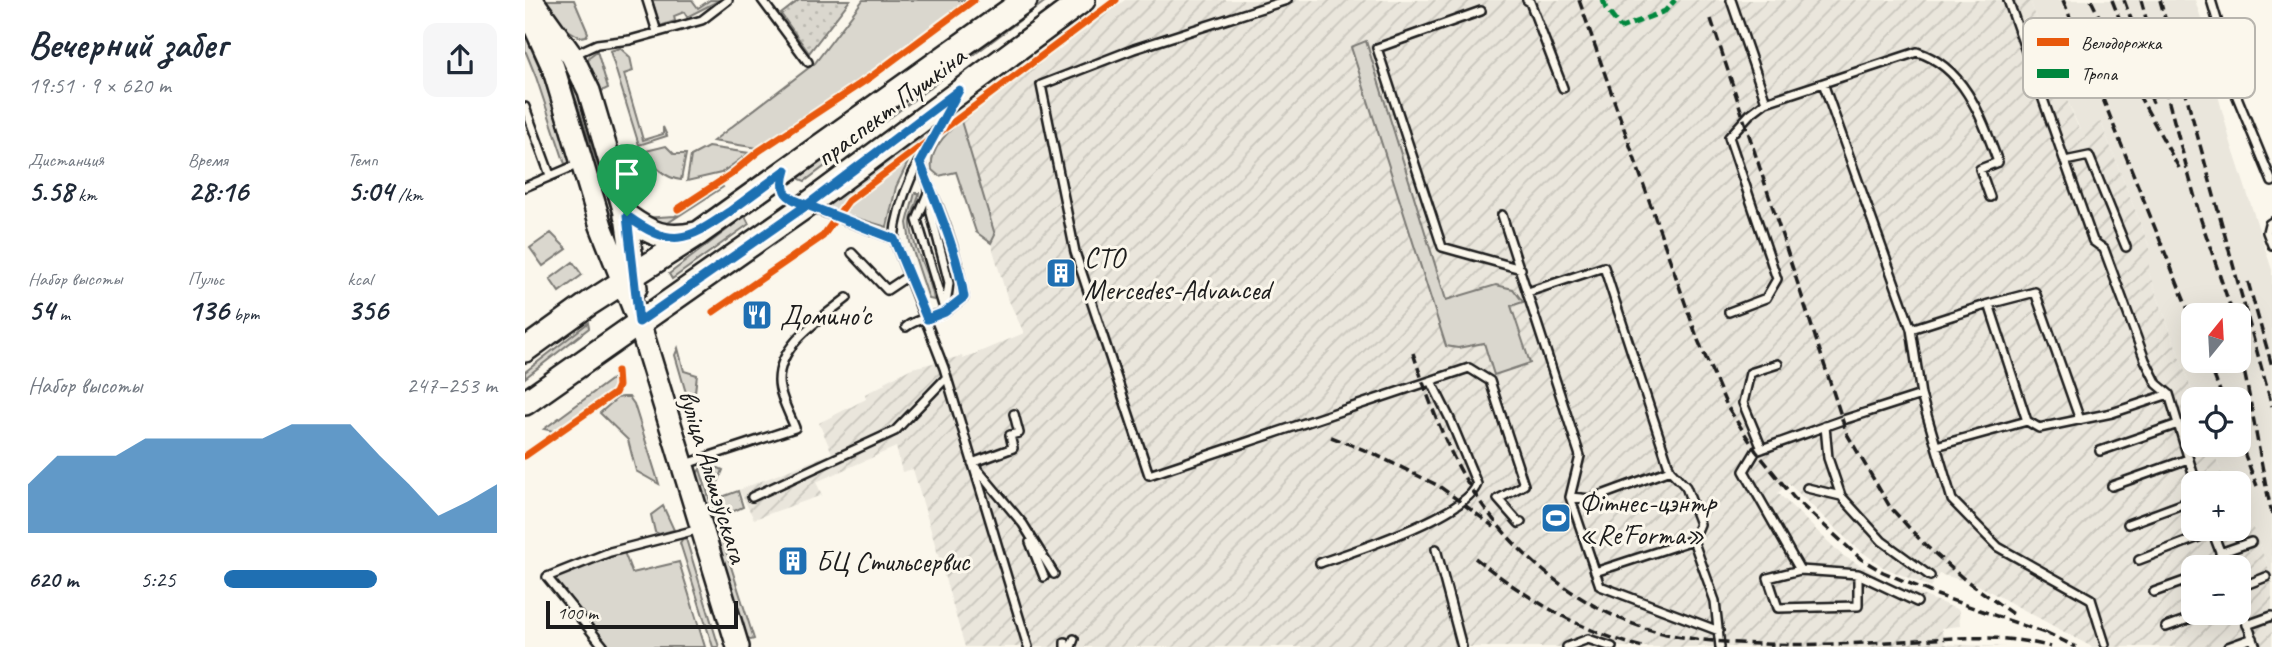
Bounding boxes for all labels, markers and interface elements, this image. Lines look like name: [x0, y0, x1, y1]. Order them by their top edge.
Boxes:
legend: [2023, 18, 2255, 98]
text: Вечерний забег: [28, 21, 227, 68]
button: share: [423, 23, 497, 97]
text: Велодорожка: [2081, 31, 2163, 55]
street label: праспект Пушкіна: [808, 37, 974, 174]
text: Тропа: [2081, 62, 2118, 86]
text: 19:51 · 9 × 620 m: [28, 71, 171, 100]
pin: [597, 144, 657, 216]
text: Дистанция: [28, 148, 104, 172]
text: Время: [188, 148, 228, 172]
text: Темп: [347, 148, 378, 172]
icon: arrive: [608, 155, 646, 193]
text: 5.58: [28, 172, 73, 210]
text: 28:16: [188, 172, 248, 210]
text: 5:04: [347, 172, 393, 210]
text: km: [73, 183, 97, 207]
text: /km: [393, 183, 423, 207]
place label: СТО Mercedes-Advanced: [1084, 240, 1274, 307]
building icon: СТО Mercedes-Advanced: [1044, 256, 1078, 290]
text: Набор высоты: [28, 267, 122, 291]
text: Пульс: [188, 267, 224, 291]
text: kcal: [347, 267, 372, 291]
text: 54: [28, 291, 55, 329]
text: 136: [188, 291, 229, 329]
text: 356: [347, 291, 388, 329]
restaurant icon: Домино'c: [740, 298, 774, 332]
place label: Домино'c: [780, 298, 874, 333]
text: m: [55, 302, 70, 326]
text: bpm: [229, 302, 259, 326]
north arrow: [2181, 303, 2251, 373]
map controls: [2181, 303, 2251, 625]
text: Набор высоты: [28, 371, 142, 400]
text: 247–253 m: [406, 371, 497, 400]
street label: вуліца Альшэўскага: [671, 385, 757, 569]
button: locate: [2181, 387, 2251, 457]
button: +: [2181, 471, 2251, 541]
place label: Фітнес-цэнтр «Re'Forma»: [1579, 485, 1719, 552]
sports icon: Фітнес-цэнтр «Re'Forma»: [1539, 501, 1573, 535]
building icon: БЦ Стильсервис: [776, 544, 810, 578]
place label: БЦ Стильсервис: [816, 544, 971, 579]
button: −: [2181, 555, 2251, 625]
text: 620 m: [28, 565, 78, 594]
text: 5:25: [140, 565, 176, 594]
scale bar: [546, 598, 739, 630]
text: 100 m: [557, 601, 598, 625]

